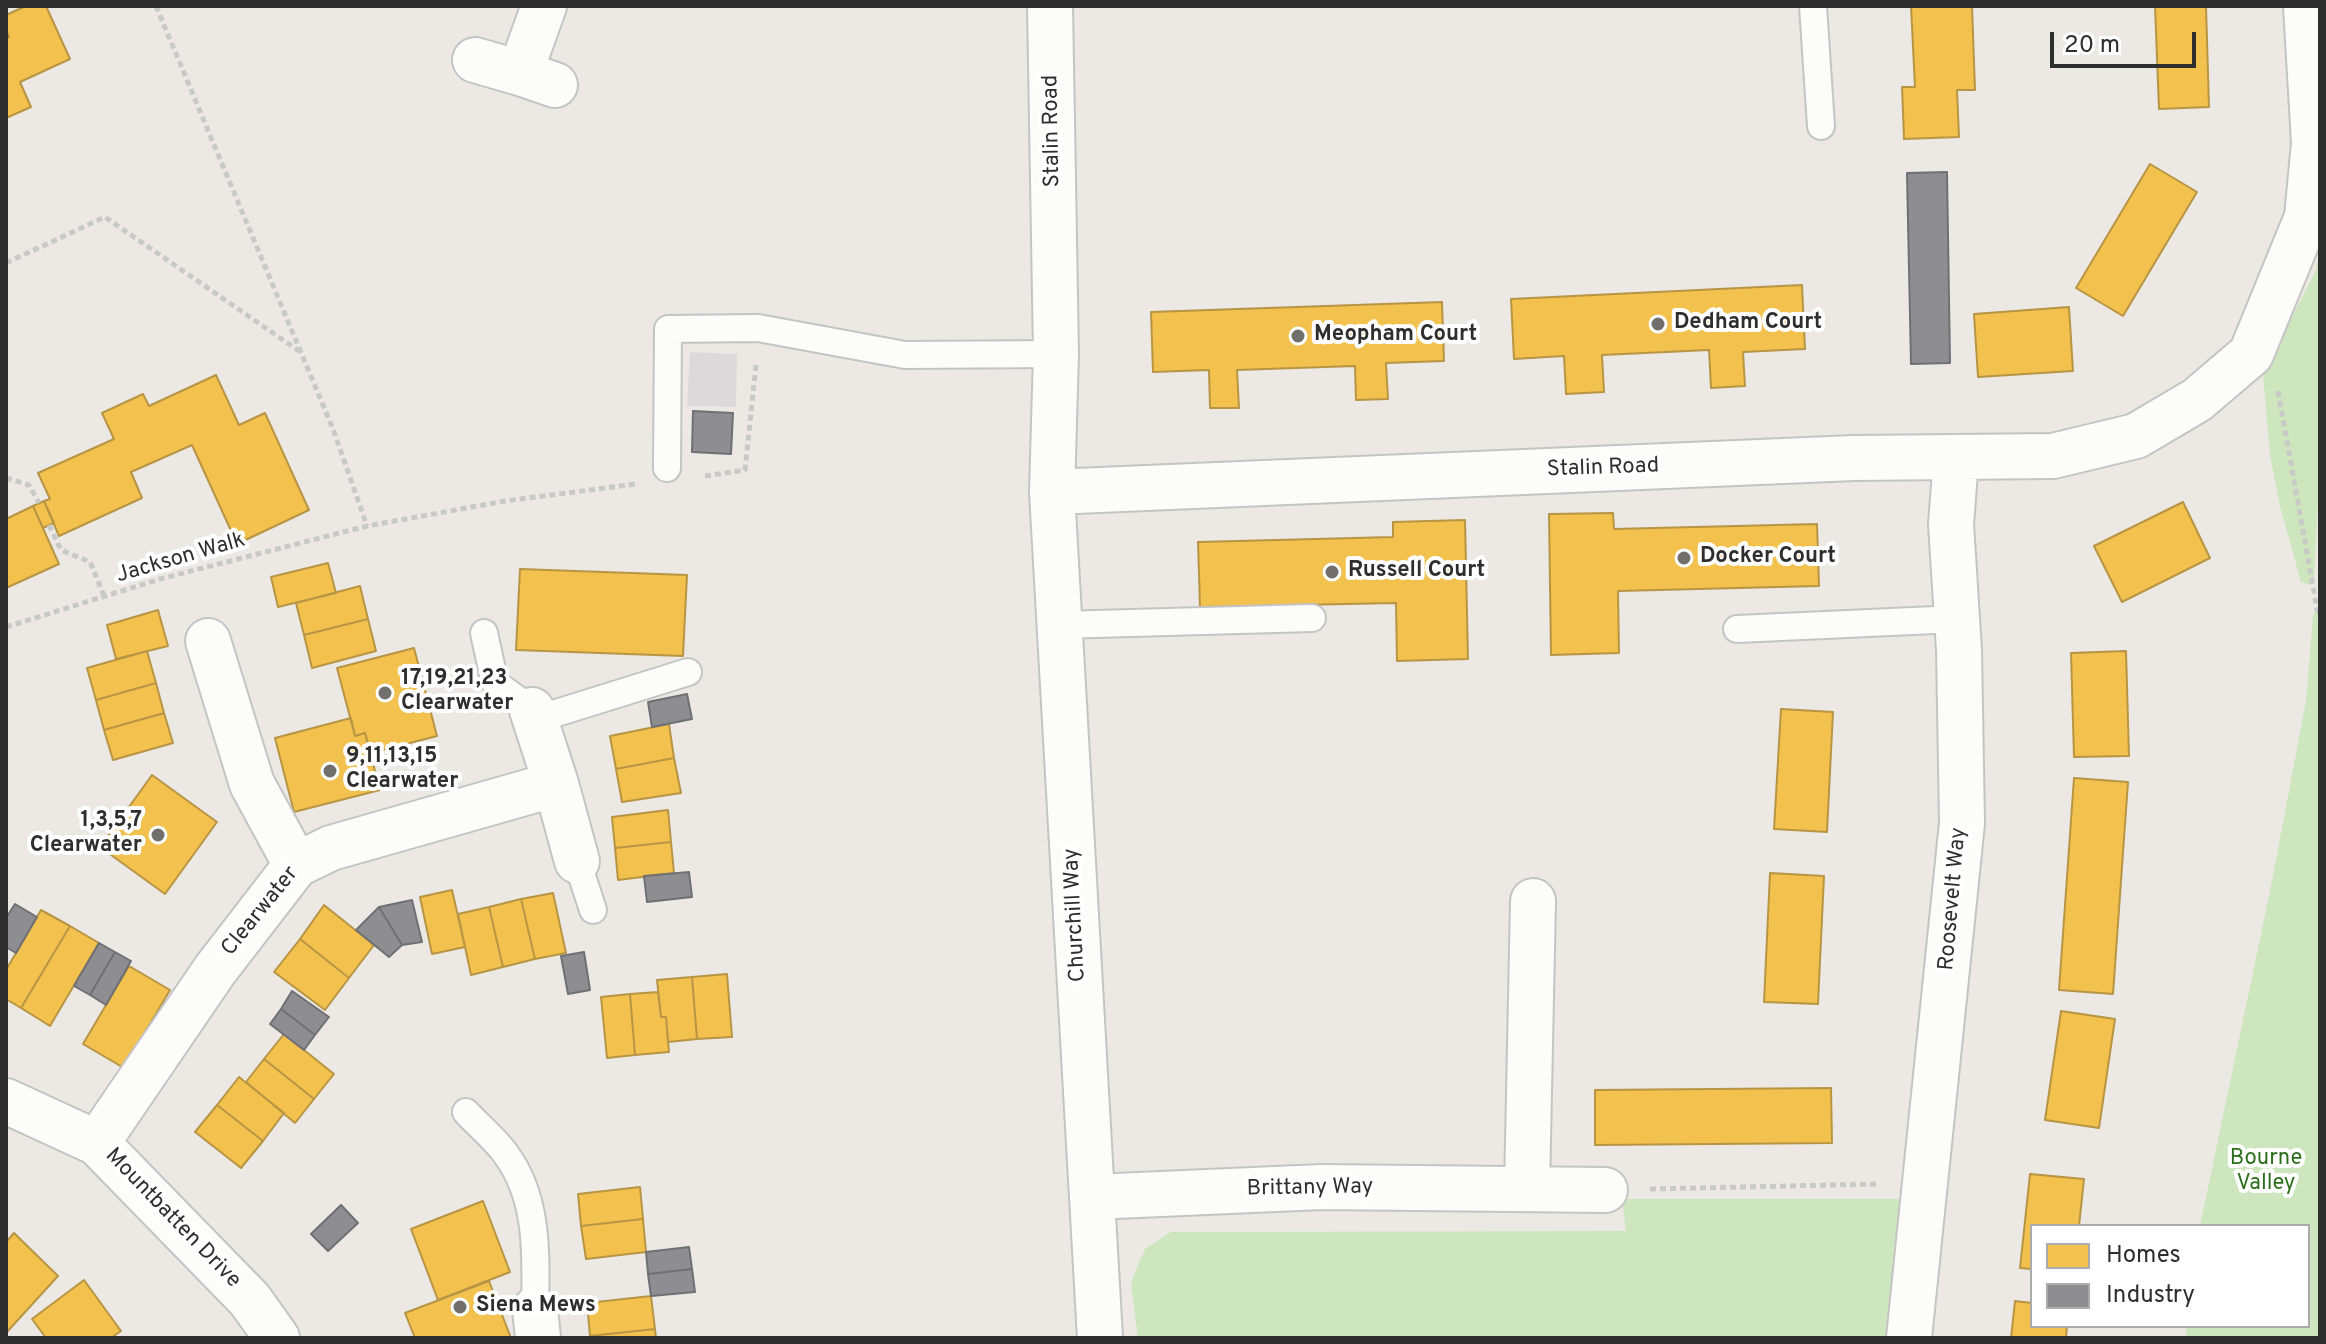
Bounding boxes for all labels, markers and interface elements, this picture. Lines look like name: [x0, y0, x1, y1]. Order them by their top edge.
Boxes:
scale bar: [2054, 16, 2200, 66]
text: 20 m: [2064, 31, 2120, 61]
street label: Stalin Road: [1039, 75, 1067, 187]
place label: Dedham Court: [1674, 311, 1822, 337]
marker: Dedham Court: [1649, 315, 1667, 333]
place label: Meopham Court: [1314, 323, 1477, 349]
marker: Meopham Court: [1289, 327, 1307, 345]
street label: Stalin Road: [1546, 454, 1660, 484]
street label: Jackson Walk: [113, 528, 249, 590]
place label: Docker Court: [1700, 545, 1836, 571]
marker: Docker Court: [1675, 549, 1693, 567]
place label: Russell Court: [1348, 559, 1485, 585]
marker: Russell Court: [1323, 563, 1341, 581]
place label: 17,19,21,23 Clearwater: [401, 667, 513, 718]
marker: 17,19,21,23 Clearwater: [376, 684, 394, 702]
place label: 9,11,13,15 Clearwater: [346, 745, 458, 796]
marker: 9,11,13,15 Clearwater: [321, 762, 339, 780]
place label: 1,3,5,7 Clearwater: [30, 809, 142, 860]
marker: 1,3,5,7 Clearwater: [149, 826, 167, 844]
street label: Roosevelt Way: [1935, 826, 1973, 972]
street label: Churchill Way: [1059, 847, 1093, 983]
street label: Clearwater: [217, 862, 305, 962]
street label: Mountbatten Drive: [99, 1144, 245, 1294]
park label: Bourne Valley: [2230, 1147, 2302, 1198]
street label: Brittany Way: [1246, 1175, 1374, 1203]
legend: [2030, 1224, 2310, 1328]
text: Homes: [2106, 1241, 2181, 1271]
text: Industry: [2106, 1281, 2195, 1311]
place label: Siena Mews: [476, 1294, 596, 1320]
marker: Siena Mews: [451, 1298, 469, 1316]

